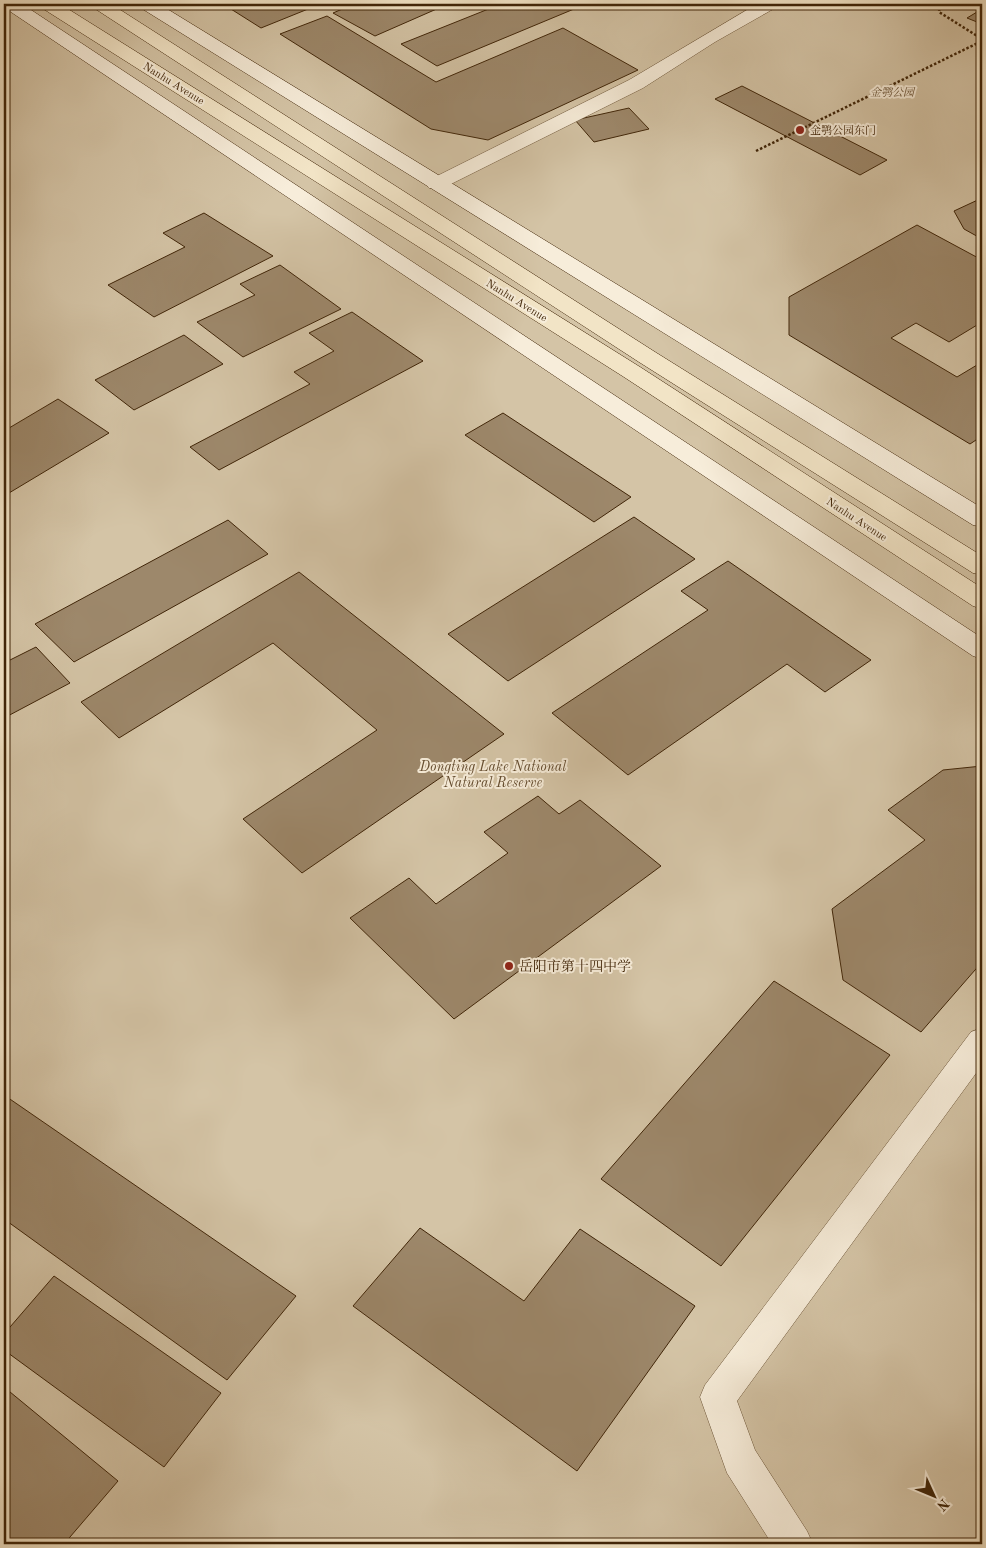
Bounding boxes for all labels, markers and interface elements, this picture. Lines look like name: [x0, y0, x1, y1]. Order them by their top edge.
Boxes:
street label: Nanhu Avenue: [141, 61, 206, 107]
park label: 金鹗公园: [870, 86, 916, 99]
marker: 金鹗公园东门: [794, 124, 806, 136]
place label: 金鹗公园东门: [810, 124, 876, 137]
street label: Nanhu Avenue: [484, 278, 549, 324]
street label: Nanhu Avenue: [824, 497, 888, 544]
park label: Dongting Lake National Natural Reserve: [419, 760, 566, 790]
place label: 岳阳市第十四中学: [519, 959, 631, 974]
marker: 岳阳市第十四中学: [503, 960, 515, 972]
north arrow: [908, 1470, 958, 1520]
text: N: [934, 1496, 951, 1513]

